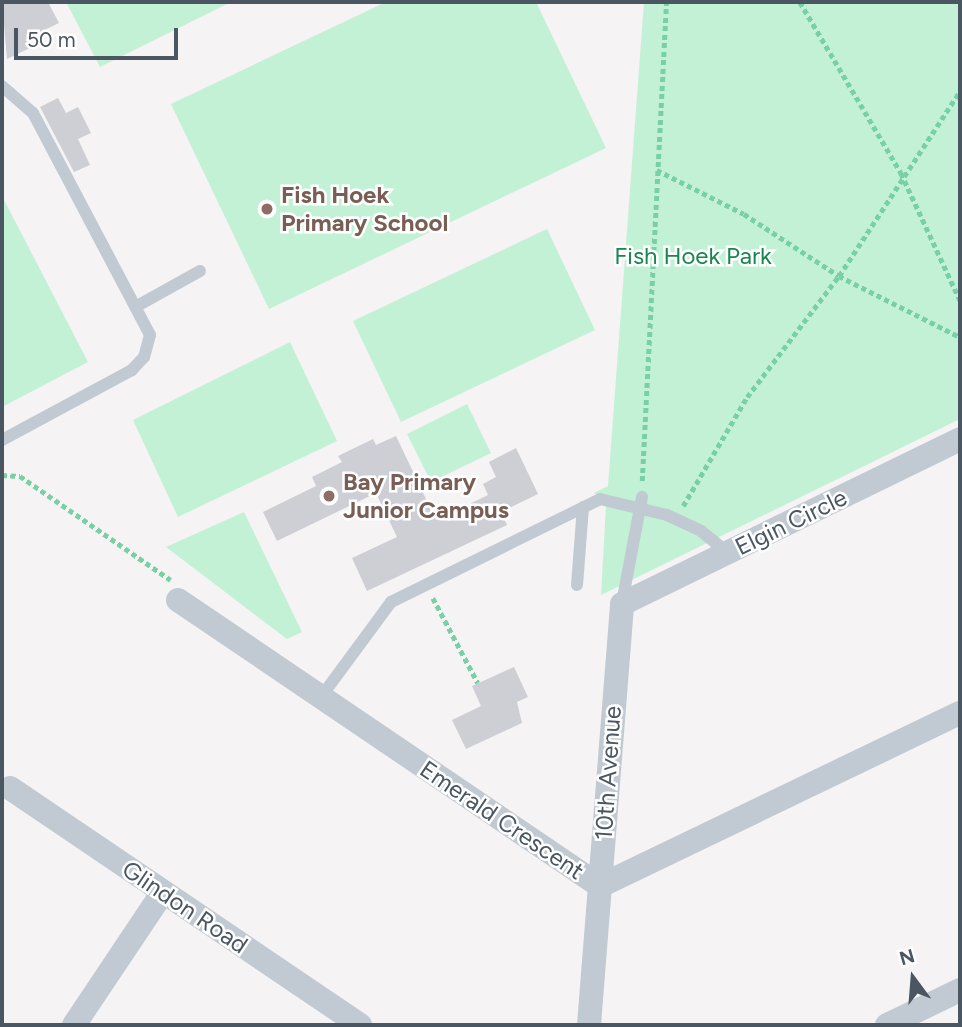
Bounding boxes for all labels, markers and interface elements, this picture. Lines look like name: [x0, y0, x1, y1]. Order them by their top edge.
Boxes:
scale bar: [18, 14, 182, 58]
text: 50 m: [27, 27, 76, 52]
place label: Fish Hoek Primary School: [281, 181, 448, 237]
marker: Fish Hoek Primary School: [259, 201, 275, 217]
park label: Fish Hoek Park: [614, 242, 772, 270]
place label: Bay Primary Junior Campus: [343, 468, 509, 524]
street label: Elgin Circle: [730, 483, 852, 561]
marker: Bay Primary Junior Campus: [321, 488, 337, 504]
street label: 10th Avenue: [589, 705, 627, 841]
street label: Emerald Crescent: [415, 754, 589, 886]
street label: Glindon Road: [117, 855, 253, 959]
north arrow: [878, 943, 948, 1013]
text: N: [897, 944, 917, 970]

